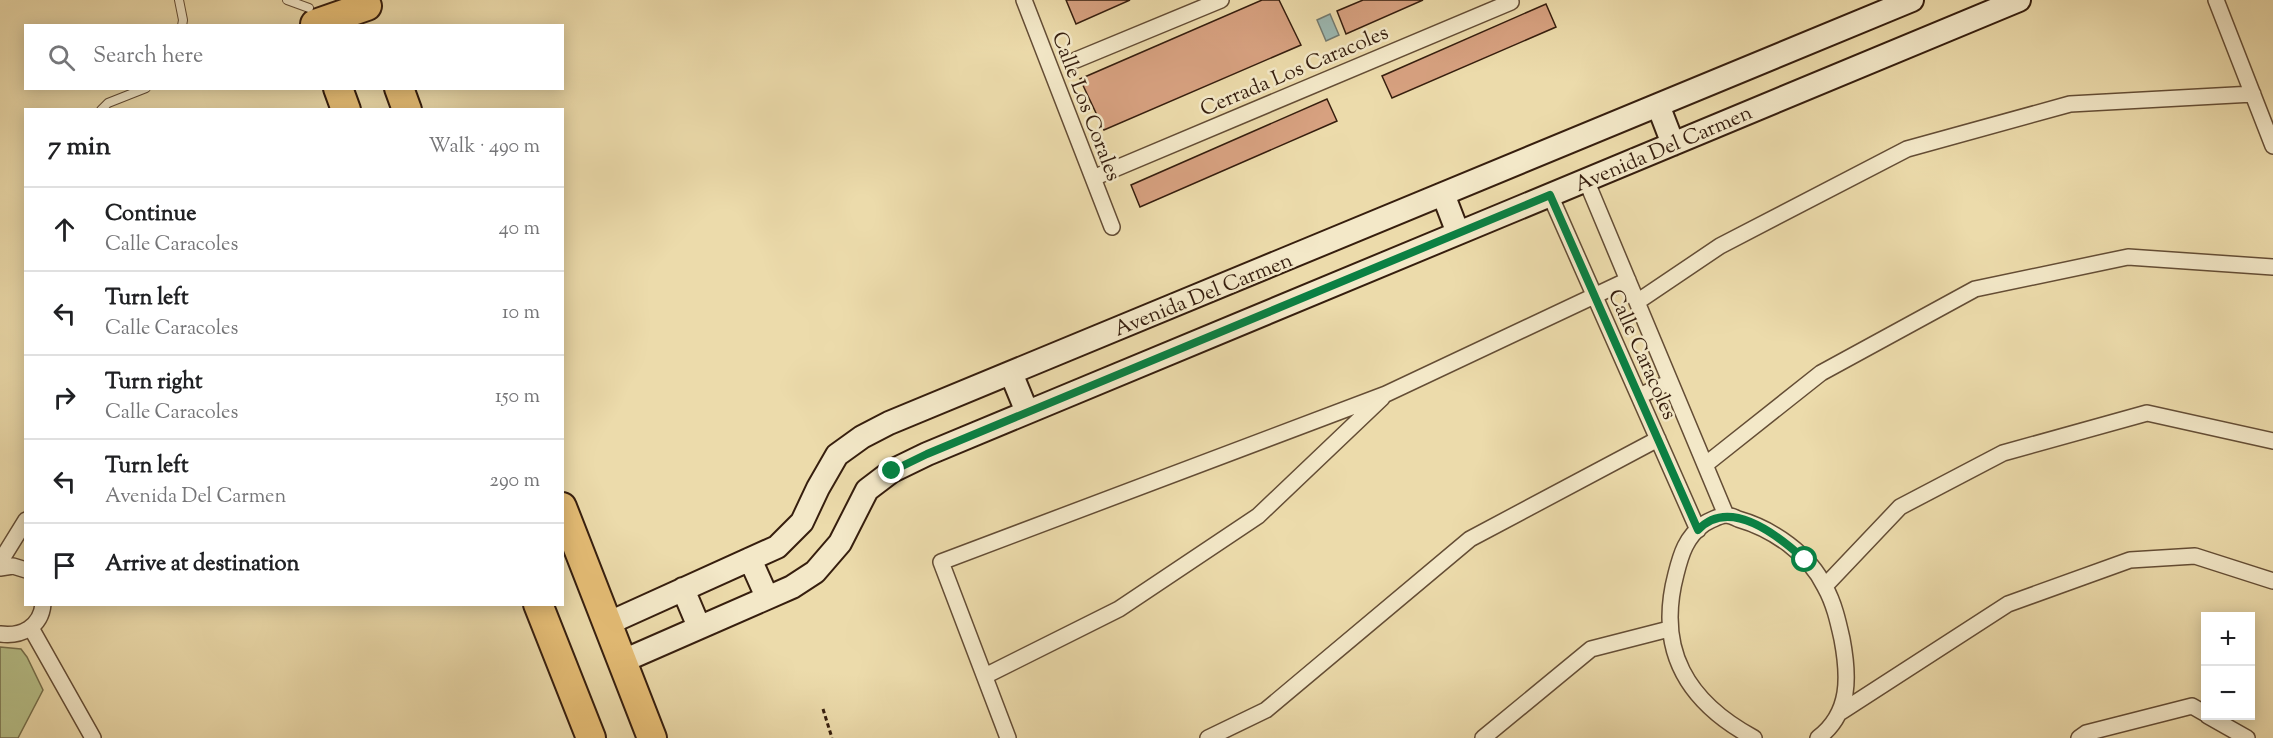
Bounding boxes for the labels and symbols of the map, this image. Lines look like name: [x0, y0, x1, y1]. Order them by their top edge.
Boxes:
street label: Cerrada Los Caracoles: [1196, 19, 1394, 125]
street label: Calle Los Corales: [1043, 28, 1127, 186]
street label: Avenida Del Carmen: [1570, 99, 1757, 201]
street label: Avenida Del Carmen: [1110, 246, 1298, 345]
street label: Calle Caracoles: [1599, 285, 1683, 425]
route end: [878, 457, 904, 483]
route start: [1791, 546, 1817, 572]

